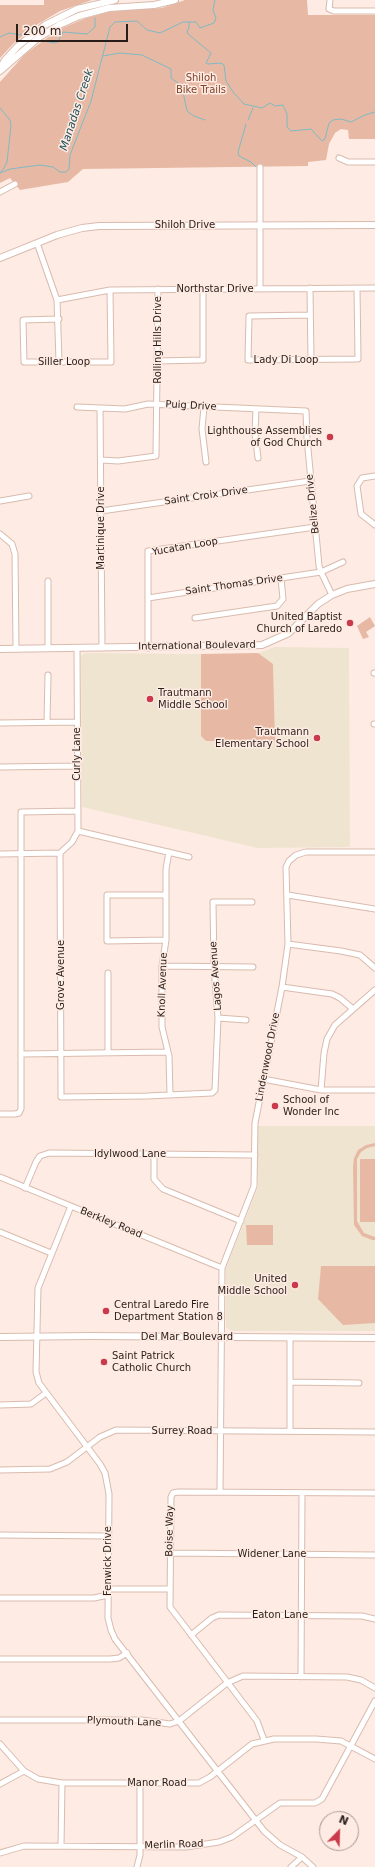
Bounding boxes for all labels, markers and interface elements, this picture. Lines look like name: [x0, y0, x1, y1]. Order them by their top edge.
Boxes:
scale bar: [18, 16, 130, 42]
text: 200 m: [23, 24, 61, 38]
water label: Manadas Creek: [58, 68, 96, 152]
park label: Shiloh Bike Trails: [176, 72, 226, 96]
street label: Shiloh Drive: [155, 219, 215, 231]
street label: Northstar Drive: [176, 283, 254, 295]
street label: Rolling Hills Drive: [152, 296, 164, 384]
street label: Lady Di Loop: [254, 354, 318, 366]
street label: Siller Loop: [38, 356, 90, 368]
street label: Puig Drive: [165, 399, 217, 413]
place label: Lighthouse Assemblies of God Church: [207, 425, 322, 448]
marker: Lighthouse Assemblies of God Church: [325, 432, 335, 442]
street label: Belize Drive: [304, 474, 322, 534]
street label: Saint Croix Drive: [163, 484, 249, 508]
street label: Martinique Drive: [95, 486, 107, 570]
street label: Yucatan Loop: [151, 535, 219, 559]
street label: Saint Thomas Drive: [185, 572, 283, 598]
place label: United Baptist Church of Laredo: [256, 611, 342, 634]
marker: United Baptist Church of Laredo: [345, 618, 355, 628]
street label: International Boulevard: [138, 639, 256, 653]
place label: Trautmann Middle School: [158, 687, 227, 710]
marker: Trautmann Middle School: [145, 694, 155, 704]
place label: Trautmann Elementary School: [215, 726, 309, 750]
street label: Curly Lane: [71, 727, 83, 781]
marker: Trautmann Elementary School: [312, 733, 322, 743]
street label: Grove Avenue: [55, 940, 67, 1010]
street label: Lagos Avenue: [208, 941, 224, 1011]
street label: Knoll Avenue: [156, 952, 170, 1018]
street label: Lindenwood Drive: [254, 1012, 282, 1102]
place label: School of Wonder Inc: [283, 1094, 339, 1118]
marker: School of Wonder Inc: [270, 1101, 280, 1111]
street label: Idylwood Lane: [94, 1148, 166, 1160]
street label: Berkley Road: [78, 1205, 144, 1241]
place label: United Middle School: [218, 1273, 287, 1296]
marker: United Middle School: [290, 1280, 300, 1290]
place label: Central Laredo Fire Department Station 8: [114, 1299, 223, 1322]
marker: Central Laredo Fire Department Station 8: [101, 1306, 111, 1316]
street label: Del Mar Boulevard: [141, 1331, 233, 1343]
place label: Saint Patrick Catholic Church: [112, 1350, 191, 1374]
marker: Saint Patrick Catholic Church: [99, 1357, 109, 1367]
street label: Surrey Road: [152, 1425, 212, 1437]
street label: Boise Way: [164, 1505, 176, 1557]
street label: Fenwick Drive: [102, 1526, 114, 1596]
street label: Widener Lane: [238, 1548, 306, 1560]
street label: Eaton Lane: [252, 1609, 308, 1621]
street label: Plymouth Lane: [87, 1715, 161, 1729]
street label: Manor Road: [127, 1777, 187, 1789]
north arrow: [319, 1811, 359, 1851]
text: N: [337, 1813, 350, 1828]
street label: Merlin Road: [144, 1838, 204, 1852]

